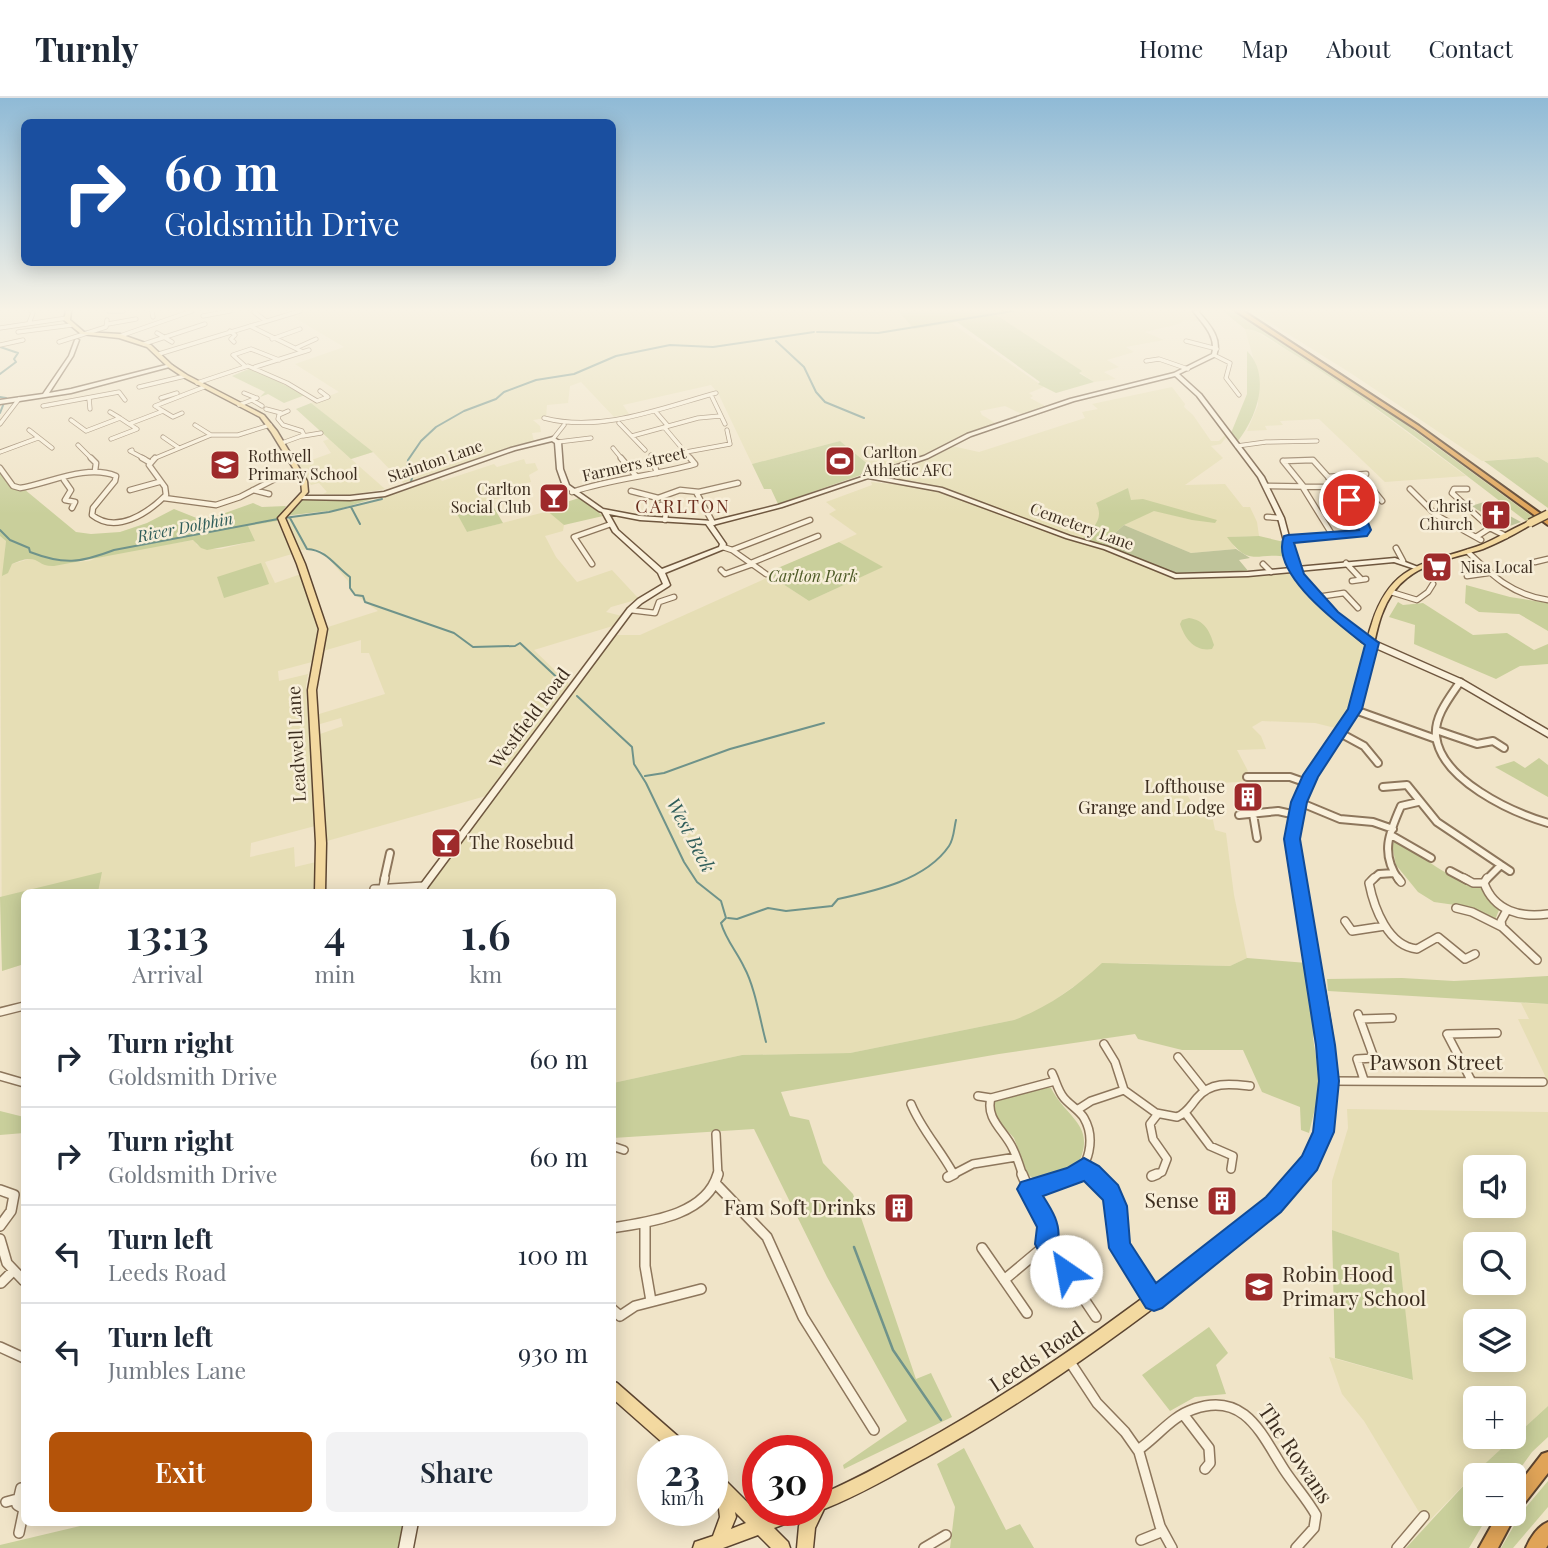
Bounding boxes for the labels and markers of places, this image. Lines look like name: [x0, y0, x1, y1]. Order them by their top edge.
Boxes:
place label: Carlton Athletic AFC: [862, 441, 952, 480]
sports icon: Carlton Athletic AFC: [823, 444, 857, 478]
place label: Rothwell Primary School: [248, 445, 358, 484]
school or university icon: Rothwell Primary School: [208, 448, 242, 482]
pin: [1319, 470, 1379, 530]
place label: Carlton Social Club: [451, 478, 531, 517]
bar icon: Carlton Social Club: [537, 481, 571, 515]
place label: Christ Church: [1419, 495, 1474, 534]
church icon: Christ Church: [1479, 498, 1513, 532]
supermarket icon: Nisa Local: [1420, 550, 1454, 584]
place label: Nisa Local: [1460, 556, 1534, 577]
place label: Lofthouse Grange and Lodge: [1078, 774, 1225, 819]
building icon: Lofthouse Grange and Lodge: [1231, 780, 1265, 814]
bar icon: The Rosebud: [429, 826, 463, 860]
place label: The Rosebud: [469, 830, 575, 854]
building icon: Sense: [1205, 1184, 1239, 1218]
place label: Sense: [1144, 1185, 1199, 1213]
building icon: Fam Soft Drinks: [882, 1191, 916, 1225]
place label: Fam Soft Drinks: [724, 1192, 876, 1220]
place label: Robin Hood Primary School: [1282, 1259, 1426, 1311]
school or university icon: Robin Hood Primary School: [1242, 1270, 1276, 1304]

